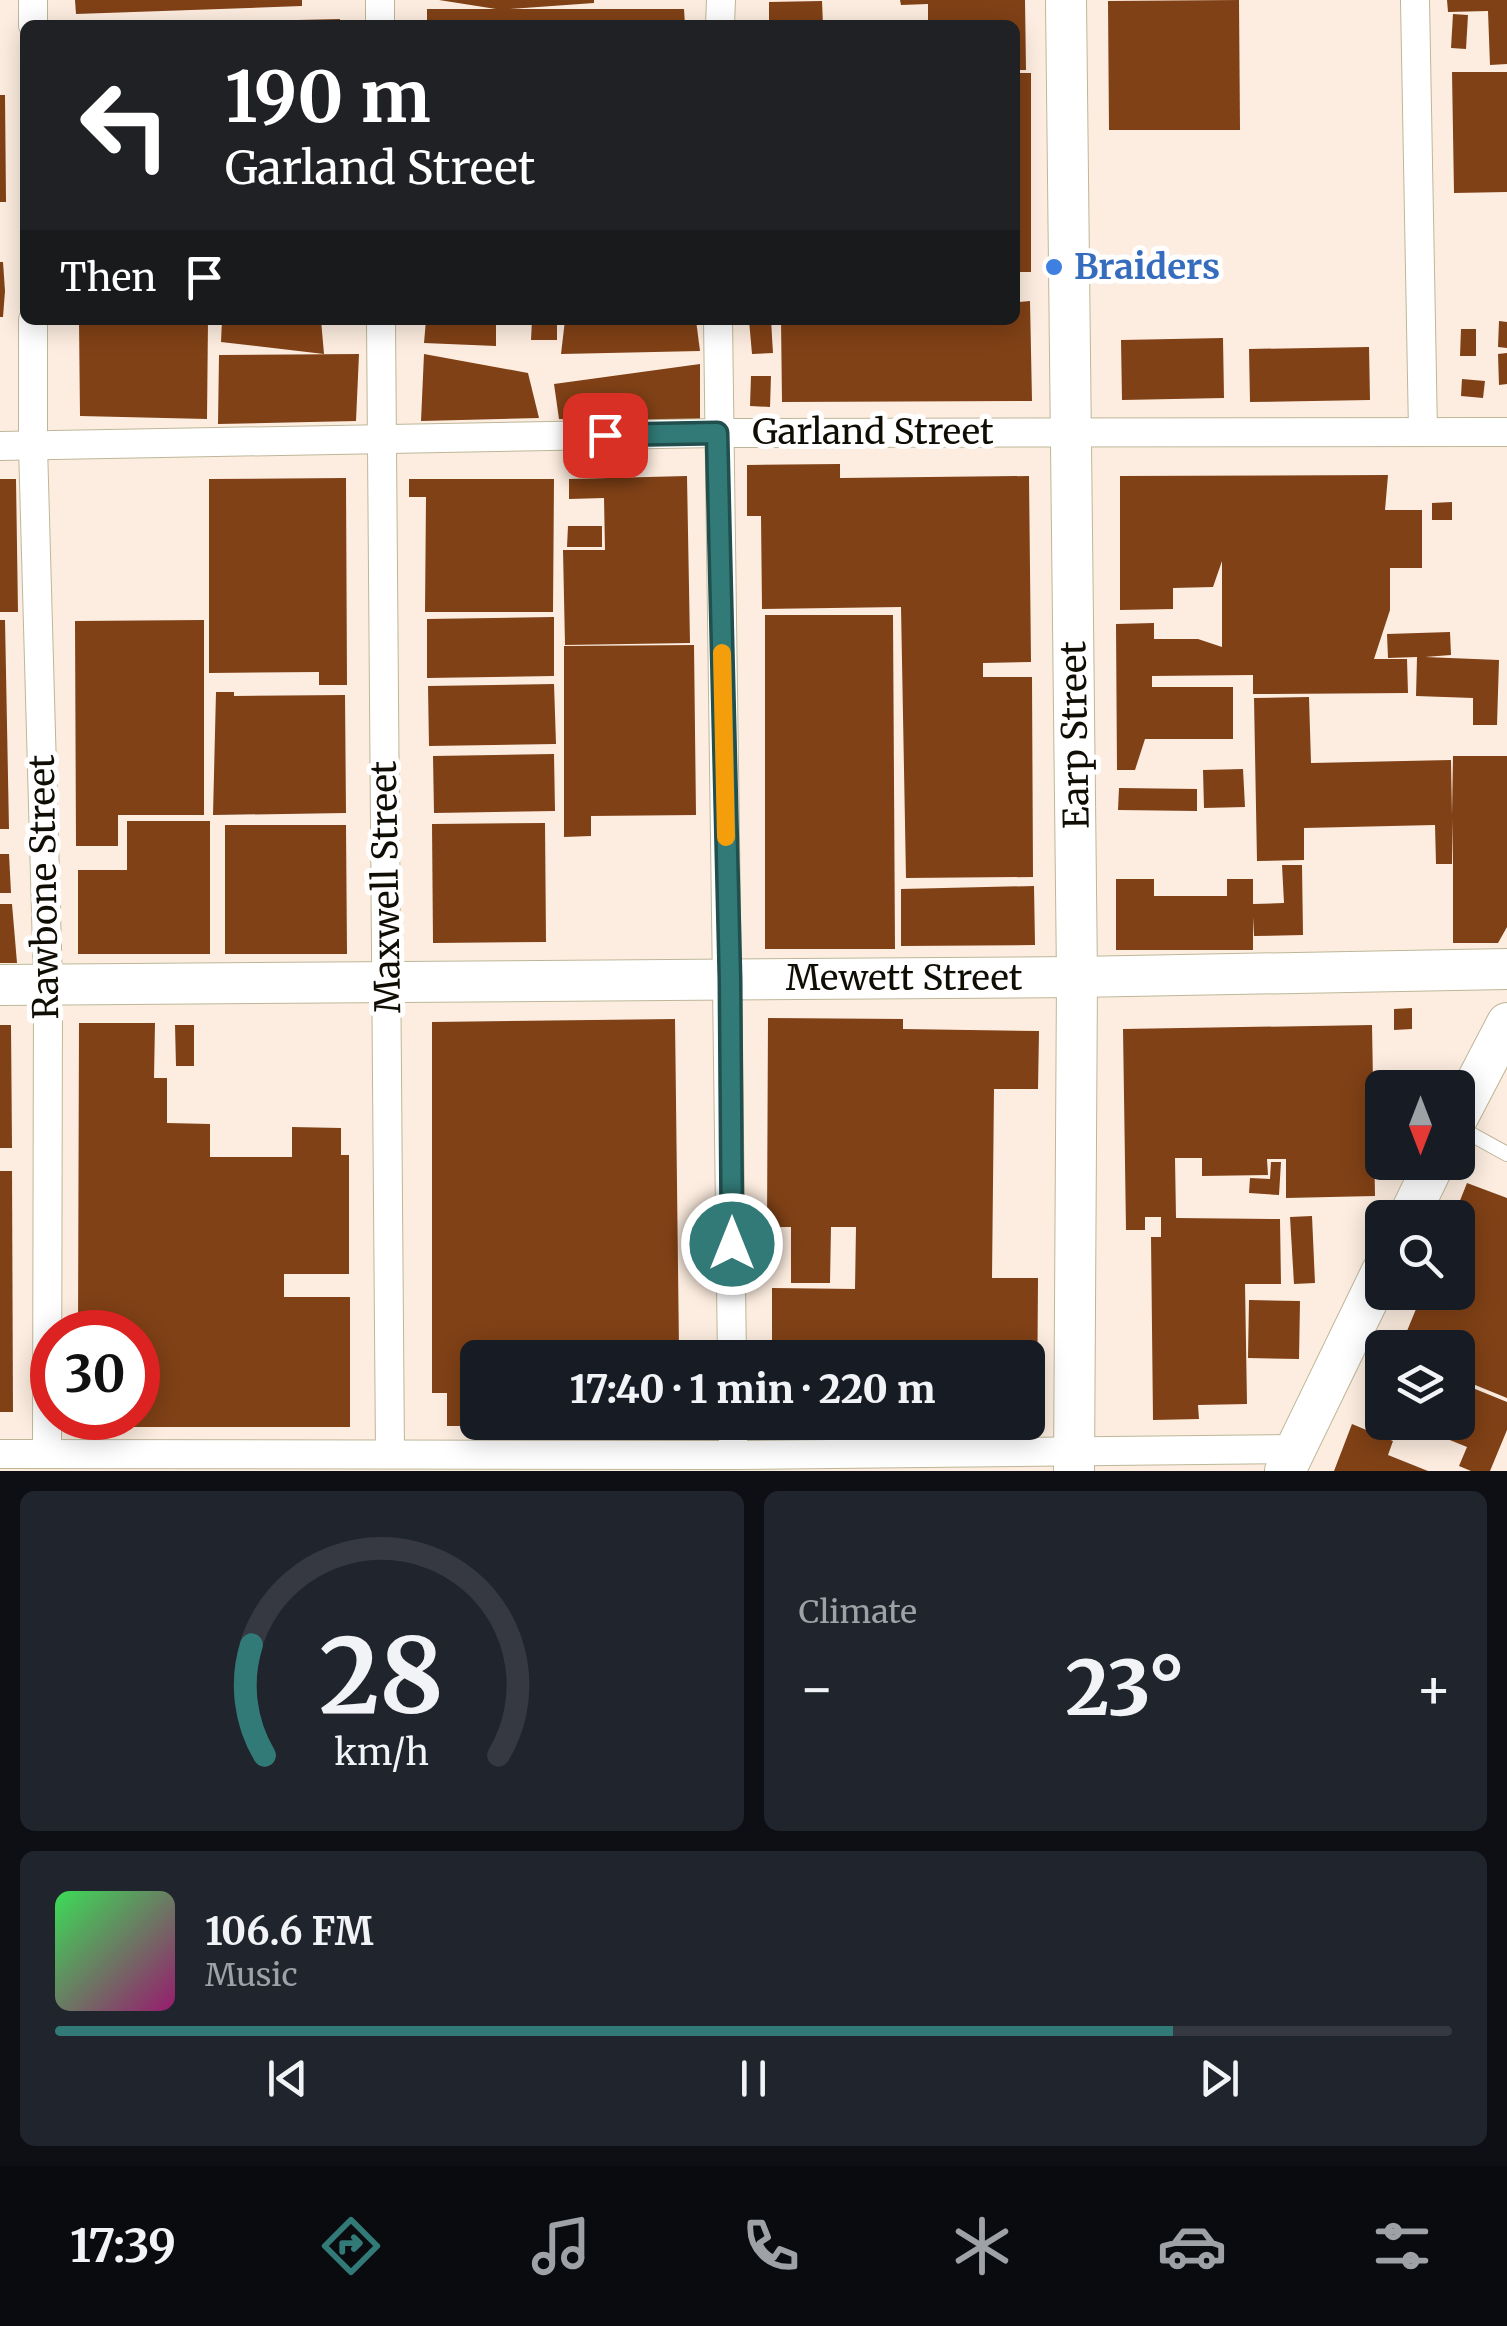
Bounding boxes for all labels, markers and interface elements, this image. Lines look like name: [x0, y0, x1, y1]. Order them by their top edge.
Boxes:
text: 190 m: [225, 53, 431, 141]
icon: left: [60, 60, 190, 190]
text: Garland Street: [225, 140, 535, 196]
place label: Braiders: [1074, 245, 1220, 289]
icon: arrive: [177, 250, 232, 305]
text: Then: [60, 254, 157, 301]
marker: Braiders: [1043, 256, 1065, 278]
pin: [563, 393, 648, 478]
icon: arrive: [578, 408, 633, 463]
street label: Garland Street: [752, 410, 994, 454]
street label: Earp Street: [1051, 640, 1099, 829]
street label: Rawbone Street: [20, 754, 68, 1020]
street label: Maxwell Street: [362, 760, 410, 1014]
street label: Mewett Street: [786, 956, 1023, 1000]
north arrow: [1365, 1070, 1475, 1180]
map controls: [1365, 1070, 1475, 1440]
position arrow: [680, 1192, 784, 1296]
button: search: [1365, 1200, 1475, 1310]
speed limit sign: 30: [30, 1310, 160, 1440]
button: layers: [1365, 1330, 1475, 1440]
text: 17:40 · 1 min · 220 m: [570, 1366, 935, 1413]
text: Climate: [799, 1592, 917, 1632]
text: 28: [319, 1611, 444, 1741]
text: 23°: [1065, 1641, 1185, 1735]
text: −: [799, 1654, 835, 1723]
text: +: [1415, 1654, 1452, 1723]
text: km/h: [334, 1730, 429, 1775]
text: 106.6 FM: [205, 1908, 373, 1955]
text: Music: [205, 1955, 298, 1995]
icon: previous: [260, 2051, 315, 2106]
icon: pause: [726, 2051, 781, 2106]
icon: next: [1192, 2051, 1247, 2106]
icon: directions: [316, 2211, 386, 2281]
icon: music: [526, 2211, 596, 2281]
icon: phone: [736, 2211, 806, 2281]
icon: climate: [947, 2211, 1017, 2281]
icon: car: [1157, 2211, 1227, 2281]
icon: filters: [1367, 2211, 1437, 2281]
text: 17:39: [70, 2218, 176, 2274]

